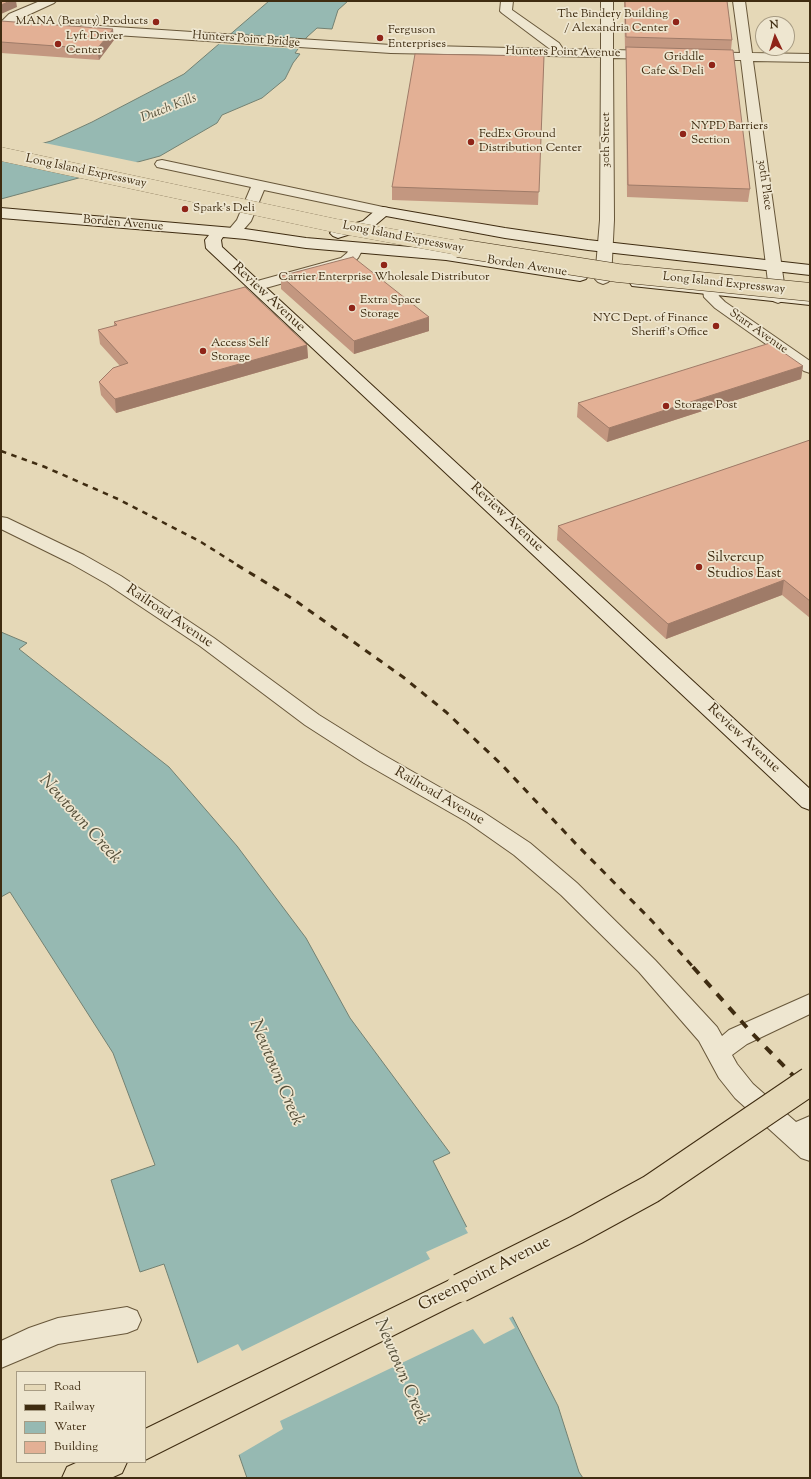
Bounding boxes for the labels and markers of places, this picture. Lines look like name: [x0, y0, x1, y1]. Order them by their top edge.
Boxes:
place label: The Bindery Building / Alexandria Center: [557, 8, 668, 36]
place label: MANA (Beauty) Products: [15, 15, 148, 29]
marker: MANA (Beauty) Products: [151, 17, 161, 27]
marker: The Bindery Building / Alexandria Center: [671, 17, 681, 27]
place label: Ferguson Enterprises: [388, 24, 446, 52]
place label: Lyft Driver Center: [66, 30, 123, 58]
marker: Ferguson Enterprises: [375, 33, 385, 43]
marker: Lyft Driver Center: [53, 39, 63, 49]
place label: Griddle Cafe & Deli: [641, 51, 704, 79]
marker: Griddle Cafe & Deli: [707, 60, 717, 70]
place label: NYPD Barriers Section: [691, 120, 768, 148]
place label: FedEx Ground Distribution Center: [479, 128, 582, 156]
marker: NYPD Barriers Section: [678, 129, 688, 139]
marker: FedEx Ground Distribution Center: [466, 137, 476, 147]
place label: Spark's Deli: [193, 202, 255, 216]
marker: Spark's Deli: [180, 204, 190, 214]
marker: Carrier Enterprise Wholesale Distributor: [379, 260, 389, 270]
place label: Carrier Enterprise Wholesale Distributor: [278, 271, 490, 285]
place label: Extra Space Storage: [360, 294, 421, 322]
marker: Extra Space Storage: [347, 303, 357, 313]
place label: NYC Dept. of Finance Sheriff's Office: [593, 312, 708, 340]
marker: NYC Dept. of Finance Sheriff's Office: [711, 321, 721, 331]
place label: Access Self Storage: [211, 337, 269, 365]
marker: Access Self Storage: [198, 346, 208, 356]
place label: Storage Post: [674, 399, 737, 413]
marker: Storage Post: [661, 401, 671, 411]
place label: Silvercup Studios East: [707, 551, 781, 584]
marker: Silvercup Studios East: [694, 562, 704, 572]

